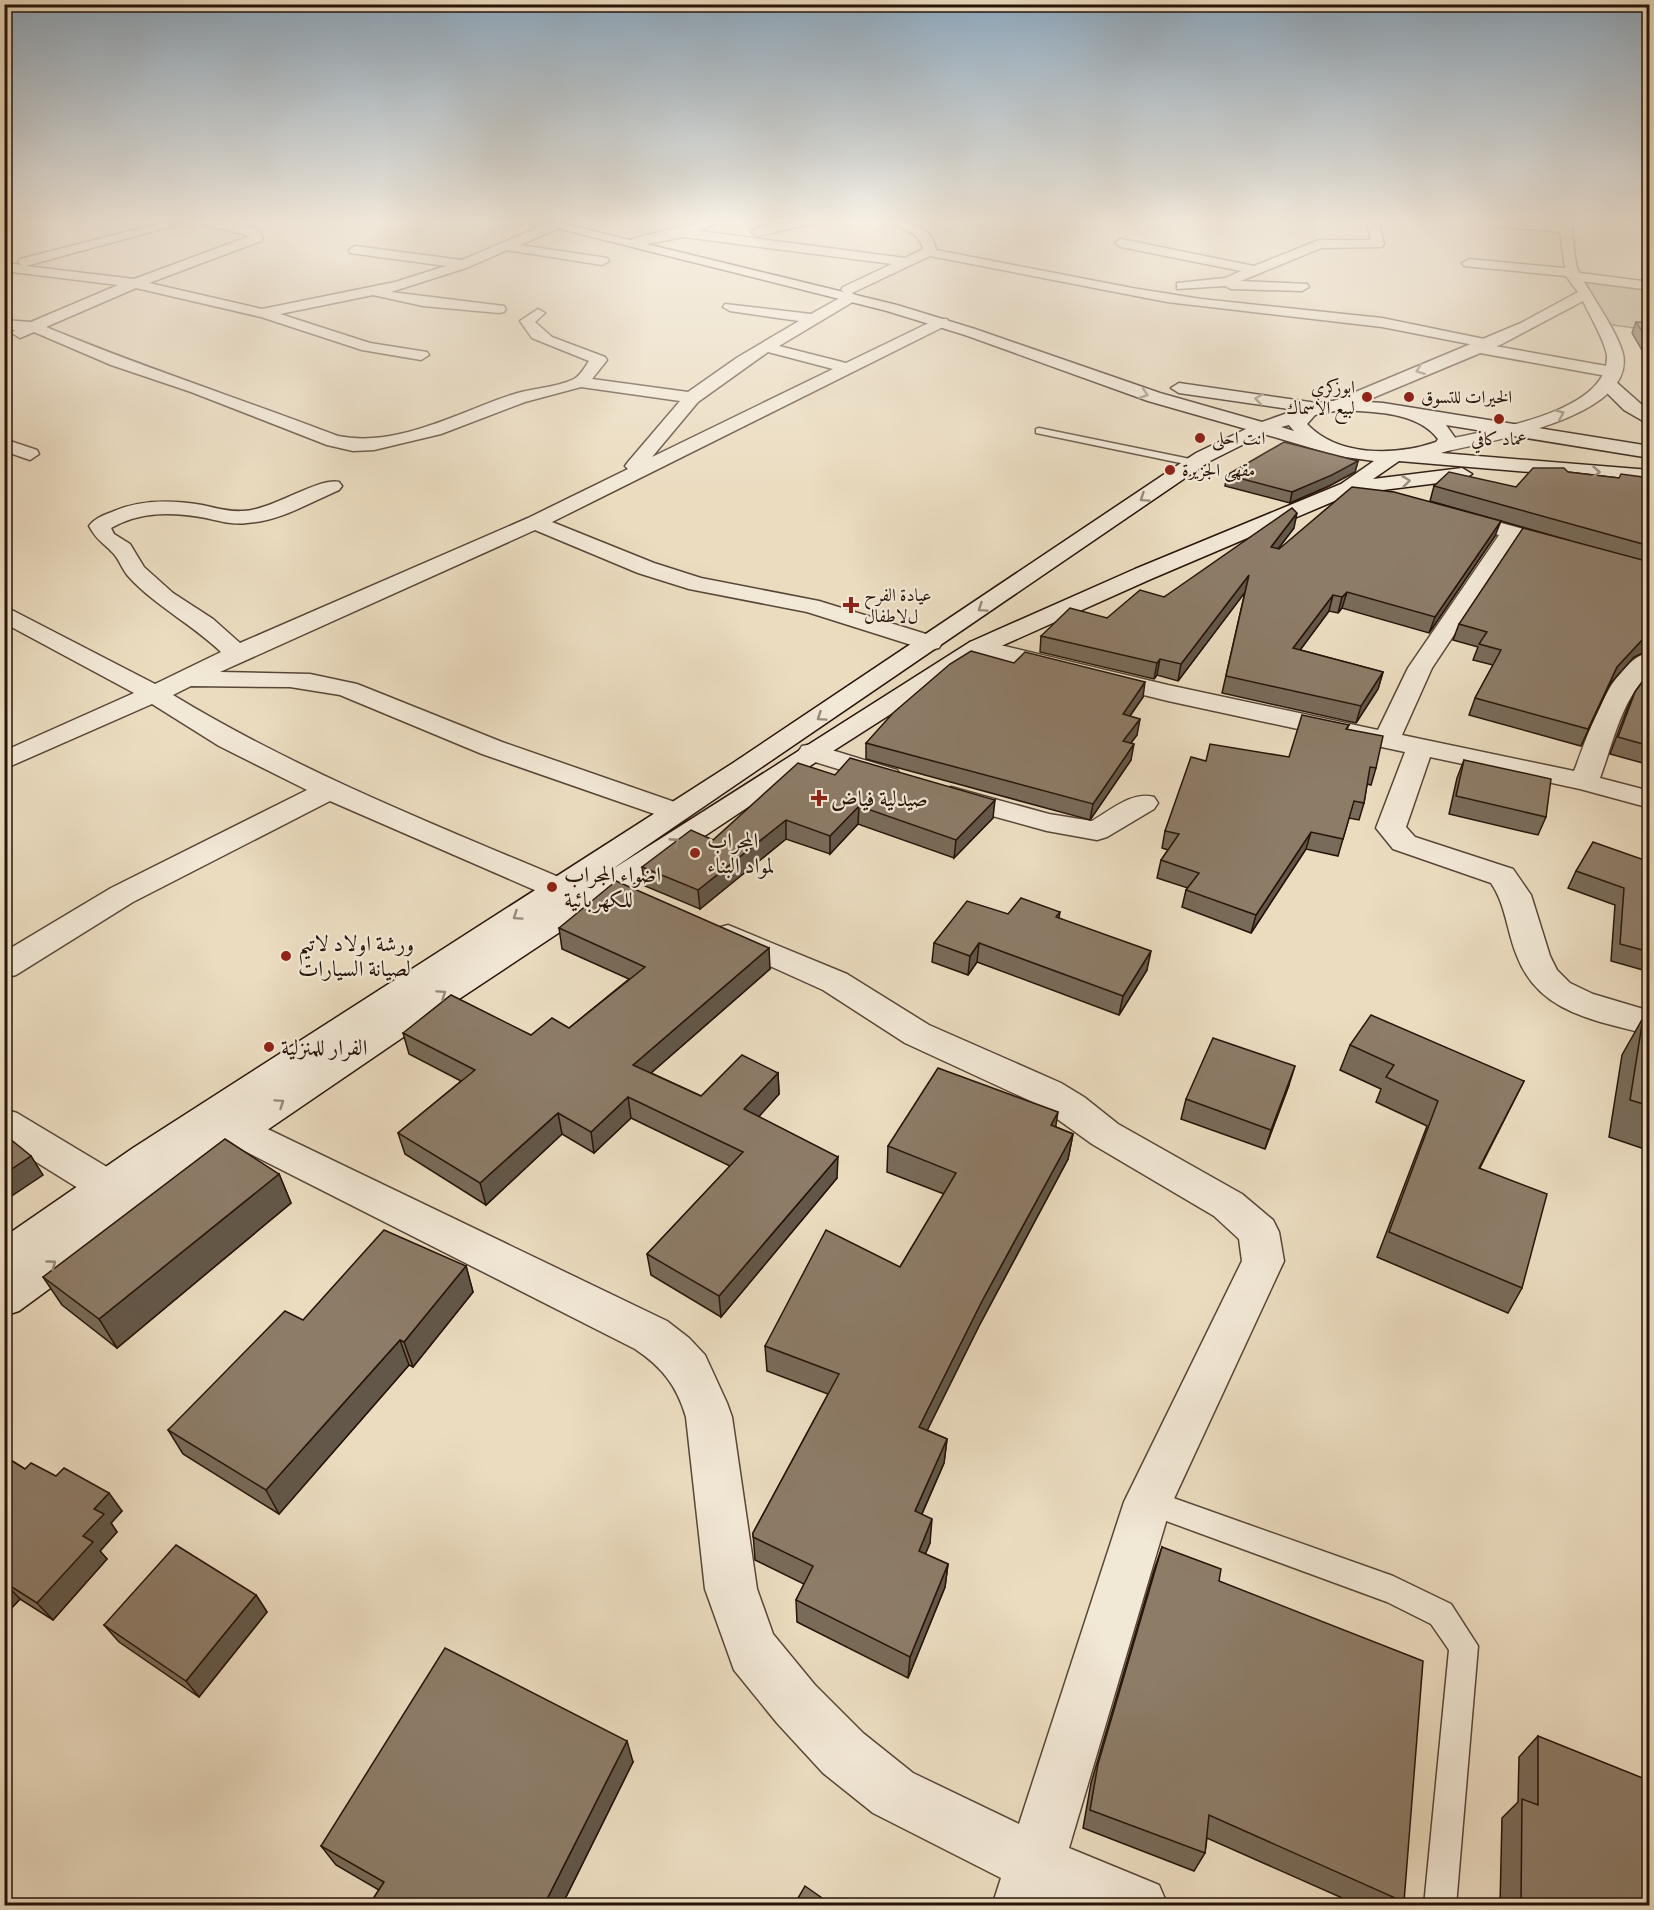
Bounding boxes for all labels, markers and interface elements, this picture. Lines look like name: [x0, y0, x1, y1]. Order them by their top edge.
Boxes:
one-way arrow: [1415, 363, 1426, 376]
place label: ابوزكري لبيع اﻻسماك: [1286, 377, 1355, 424]
one-way arrow: [1138, 386, 1149, 399]
place label: الخيرات للتسوق: [1421, 387, 1512, 409]
marker: ابوزكري لبيع اﻻسماك: [1360, 390, 1374, 404]
marker: الخيرات للتسوق: [1402, 390, 1416, 404]
one-way arrow: [1254, 394, 1264, 406]
one-way arrow: [1554, 410, 1565, 422]
marker: عماد كافي: [1492, 412, 1506, 426]
place label: انت احلى: [1212, 428, 1265, 451]
place label: عماد كافي: [1471, 429, 1527, 454]
marker: انت احلى: [1193, 431, 1207, 445]
place label: مقهى الجزيرة: [1182, 460, 1255, 482]
marker: مقهى الجزيرة: [1163, 463, 1177, 477]
one-way arrow: [1592, 465, 1601, 478]
one-way arrow: [1401, 475, 1410, 488]
one-way arrow: [1139, 491, 1150, 502]
place label: عيادة الفرح لﻻطفال: [864, 585, 932, 628]
marker: عيادة الفرح لﻻطفال: [842, 596, 860, 614]
one-way arrow: [978, 601, 989, 612]
one-way arrow: [816, 710, 827, 721]
place label: صيدلية فياض: [831, 786, 928, 813]
marker: صيدلية فياض: [812, 791, 826, 805]
place label: المجراب لمواد البناء: [707, 828, 775, 880]
one-way arrow: [669, 838, 680, 849]
marker: المجراب لمواد البناء: [688, 846, 702, 860]
place label: اضواء المجراب للكهربائية: [564, 862, 661, 914]
marker: اضواء المجراب للكهربائية: [545, 880, 559, 894]
one-way arrow: [513, 908, 523, 920]
place label: ورشة اوﻻد ﻻتيم لصيانة السيارات: [298, 931, 414, 983]
marker: ورشة اوﻻد ﻻتيم لصيانة السيارات: [279, 949, 293, 963]
one-way arrow: [435, 990, 446, 1001]
place label: الفرار للمنزلية: [281, 1035, 367, 1062]
marker: الفرار للمنزلية: [262, 1040, 276, 1054]
one-way arrow: [273, 1099, 284, 1110]
one-way arrow: [46, 1260, 57, 1271]

